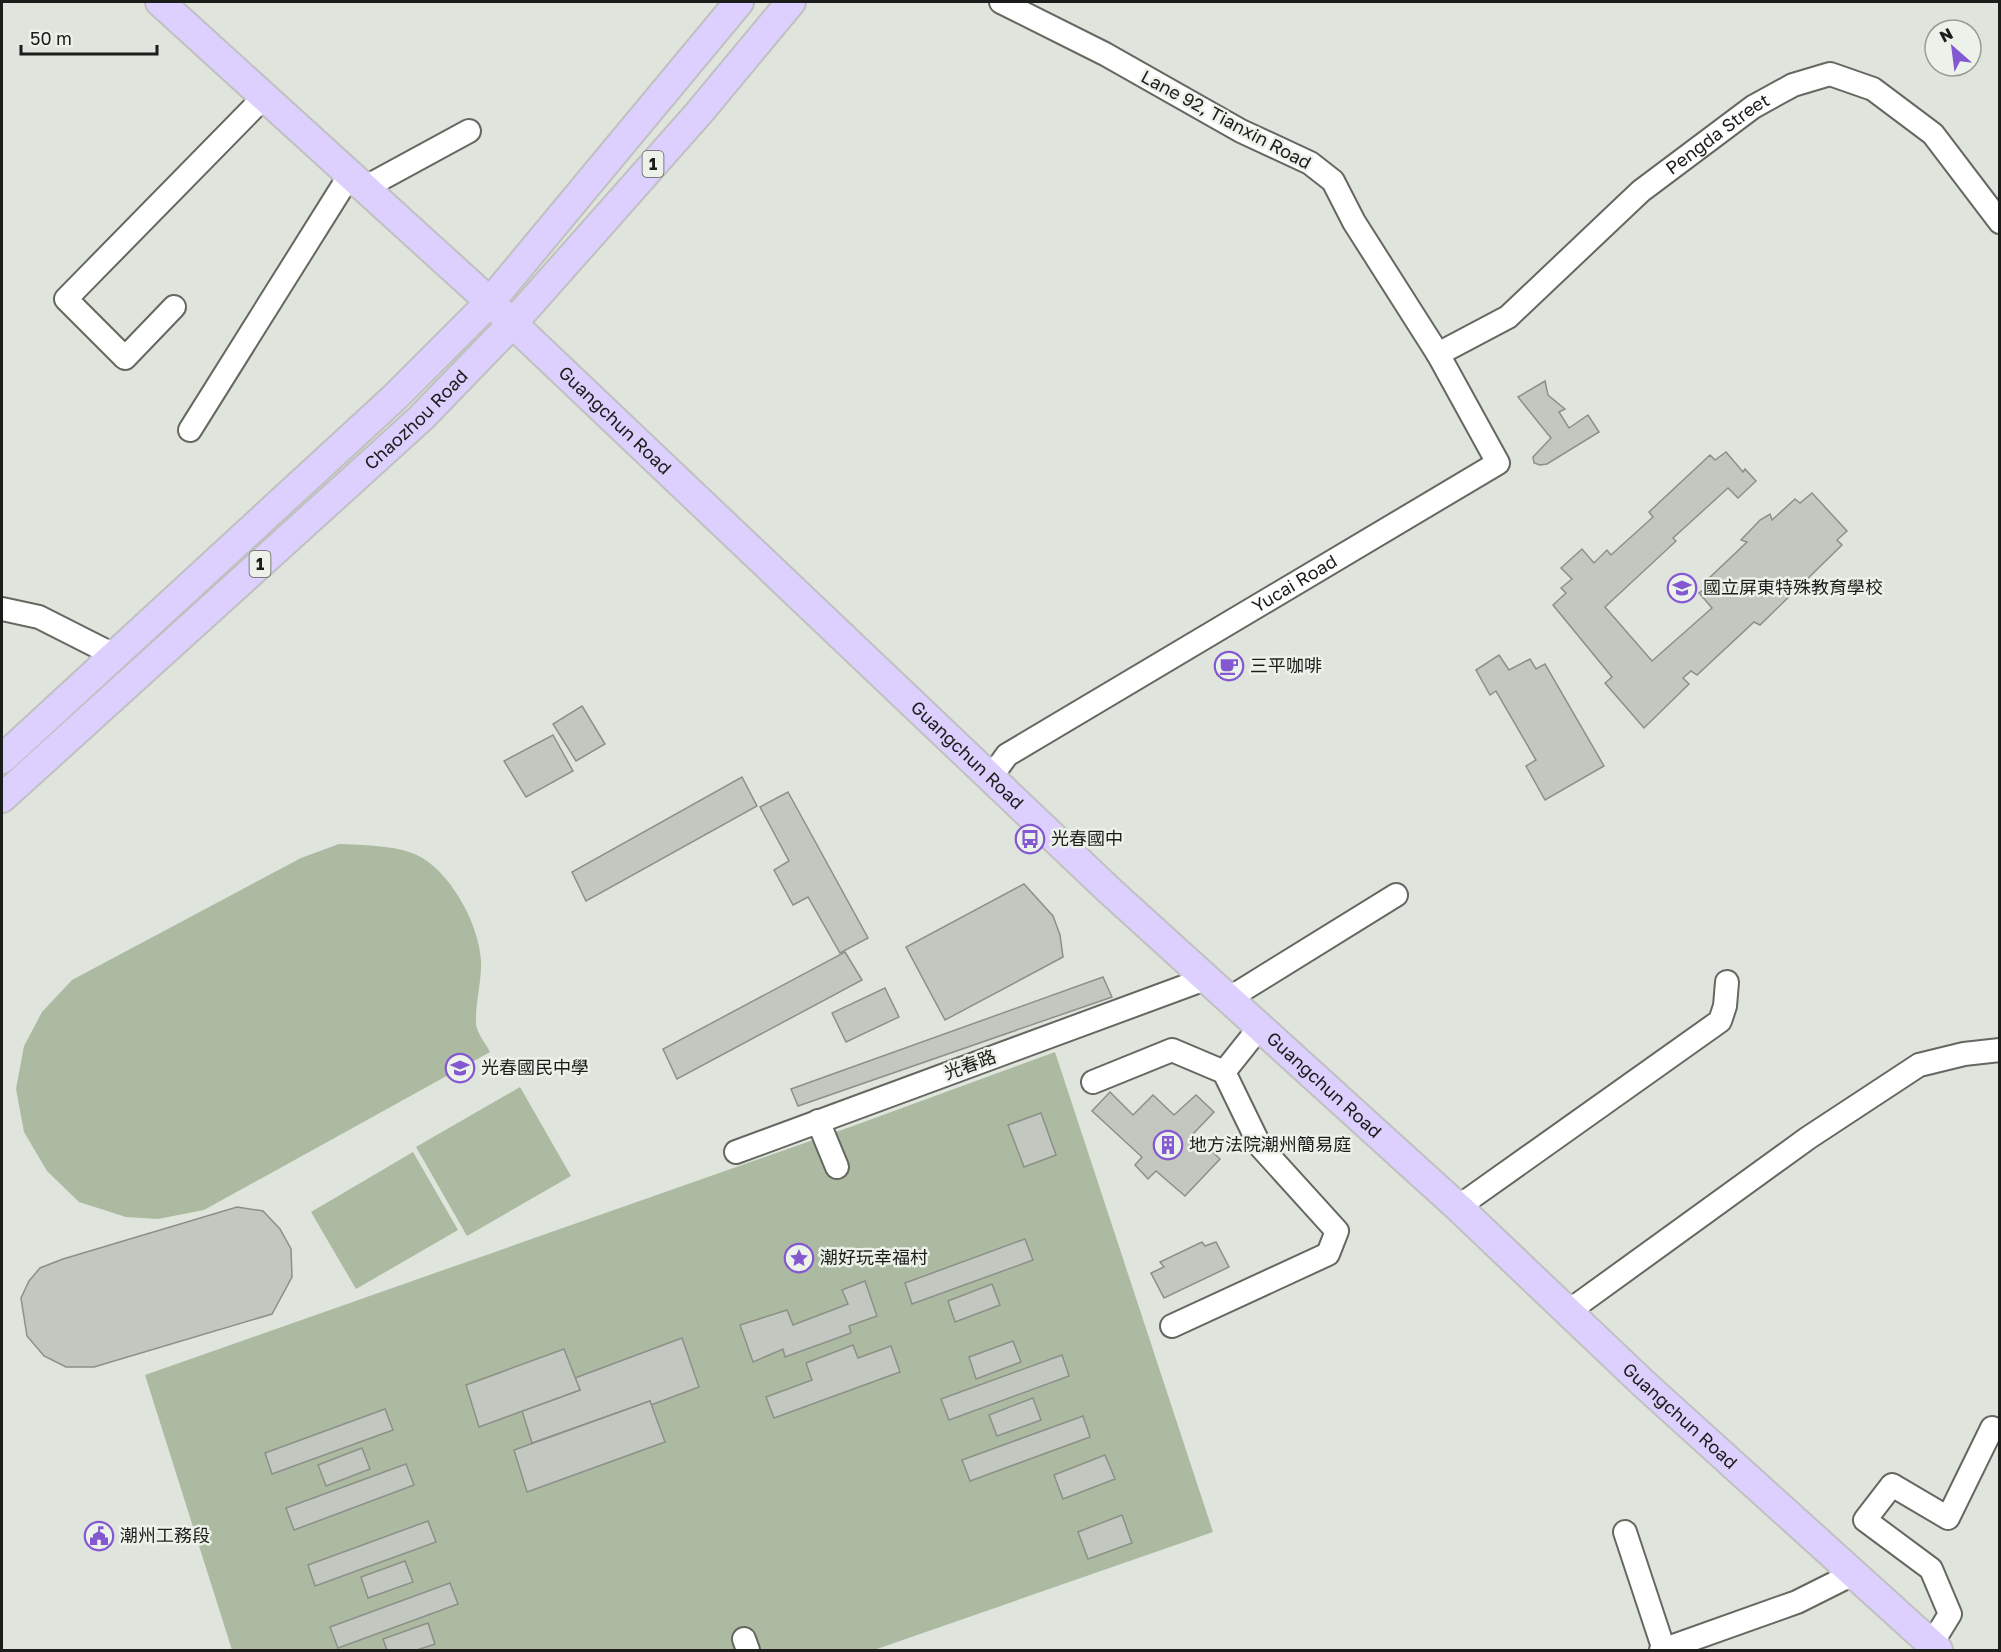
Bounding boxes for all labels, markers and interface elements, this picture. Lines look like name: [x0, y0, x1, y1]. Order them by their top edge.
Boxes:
scale bar: [21, 18, 158, 56]
north arrow: [1923, 18, 1983, 78]
text: N: [1936, 23, 1956, 46]
text: 50 m: [30, 27, 72, 49]
street label: Lane 92, Tianxin Road: [1138, 65, 1315, 173]
street label: Pengda Street: [1661, 88, 1773, 179]
road number: 1: [642, 151, 664, 177]
street label: Guangchun Road: [554, 361, 676, 478]
street label: Chaozhou Road: [360, 365, 472, 474]
street label: Yucai Road: [1248, 549, 1341, 617]
road number: 1: [250, 551, 270, 577]
school or university icon: 國立屏東特殊教育學校: [1666, 572, 1698, 604]
place label: 國立屏東特殊教育學校: [1703, 576, 1883, 598]
cafe icon: 三平咖啡: [1213, 650, 1245, 682]
place label: 三平咖啡: [1250, 654, 1322, 676]
street label: Guangchun Road: [907, 696, 1029, 813]
bus stop icon: 光春國中: [1014, 823, 1046, 855]
place label: 光春國中: [1051, 827, 1123, 849]
street label: Guangchun Road: [1263, 1027, 1386, 1142]
street label: 光春路: [941, 1044, 999, 1084]
school or university icon: 光春國民中學: [444, 1052, 476, 1084]
place label: 光春國民中學: [481, 1056, 589, 1078]
building icon: 地方法院潮州簡易庭: [1152, 1129, 1184, 1161]
place label: 地方法院潮州簡易庭: [1189, 1133, 1351, 1155]
place icon: 潮好玩幸福村: [783, 1242, 815, 1274]
place label: 潮好玩幸福村: [820, 1246, 928, 1268]
street label: Guangchun Road: [1619, 1358, 1742, 1473]
public building icon: 潮州工務段: [83, 1520, 115, 1552]
place label: 潮州工務段: [120, 1524, 210, 1546]

